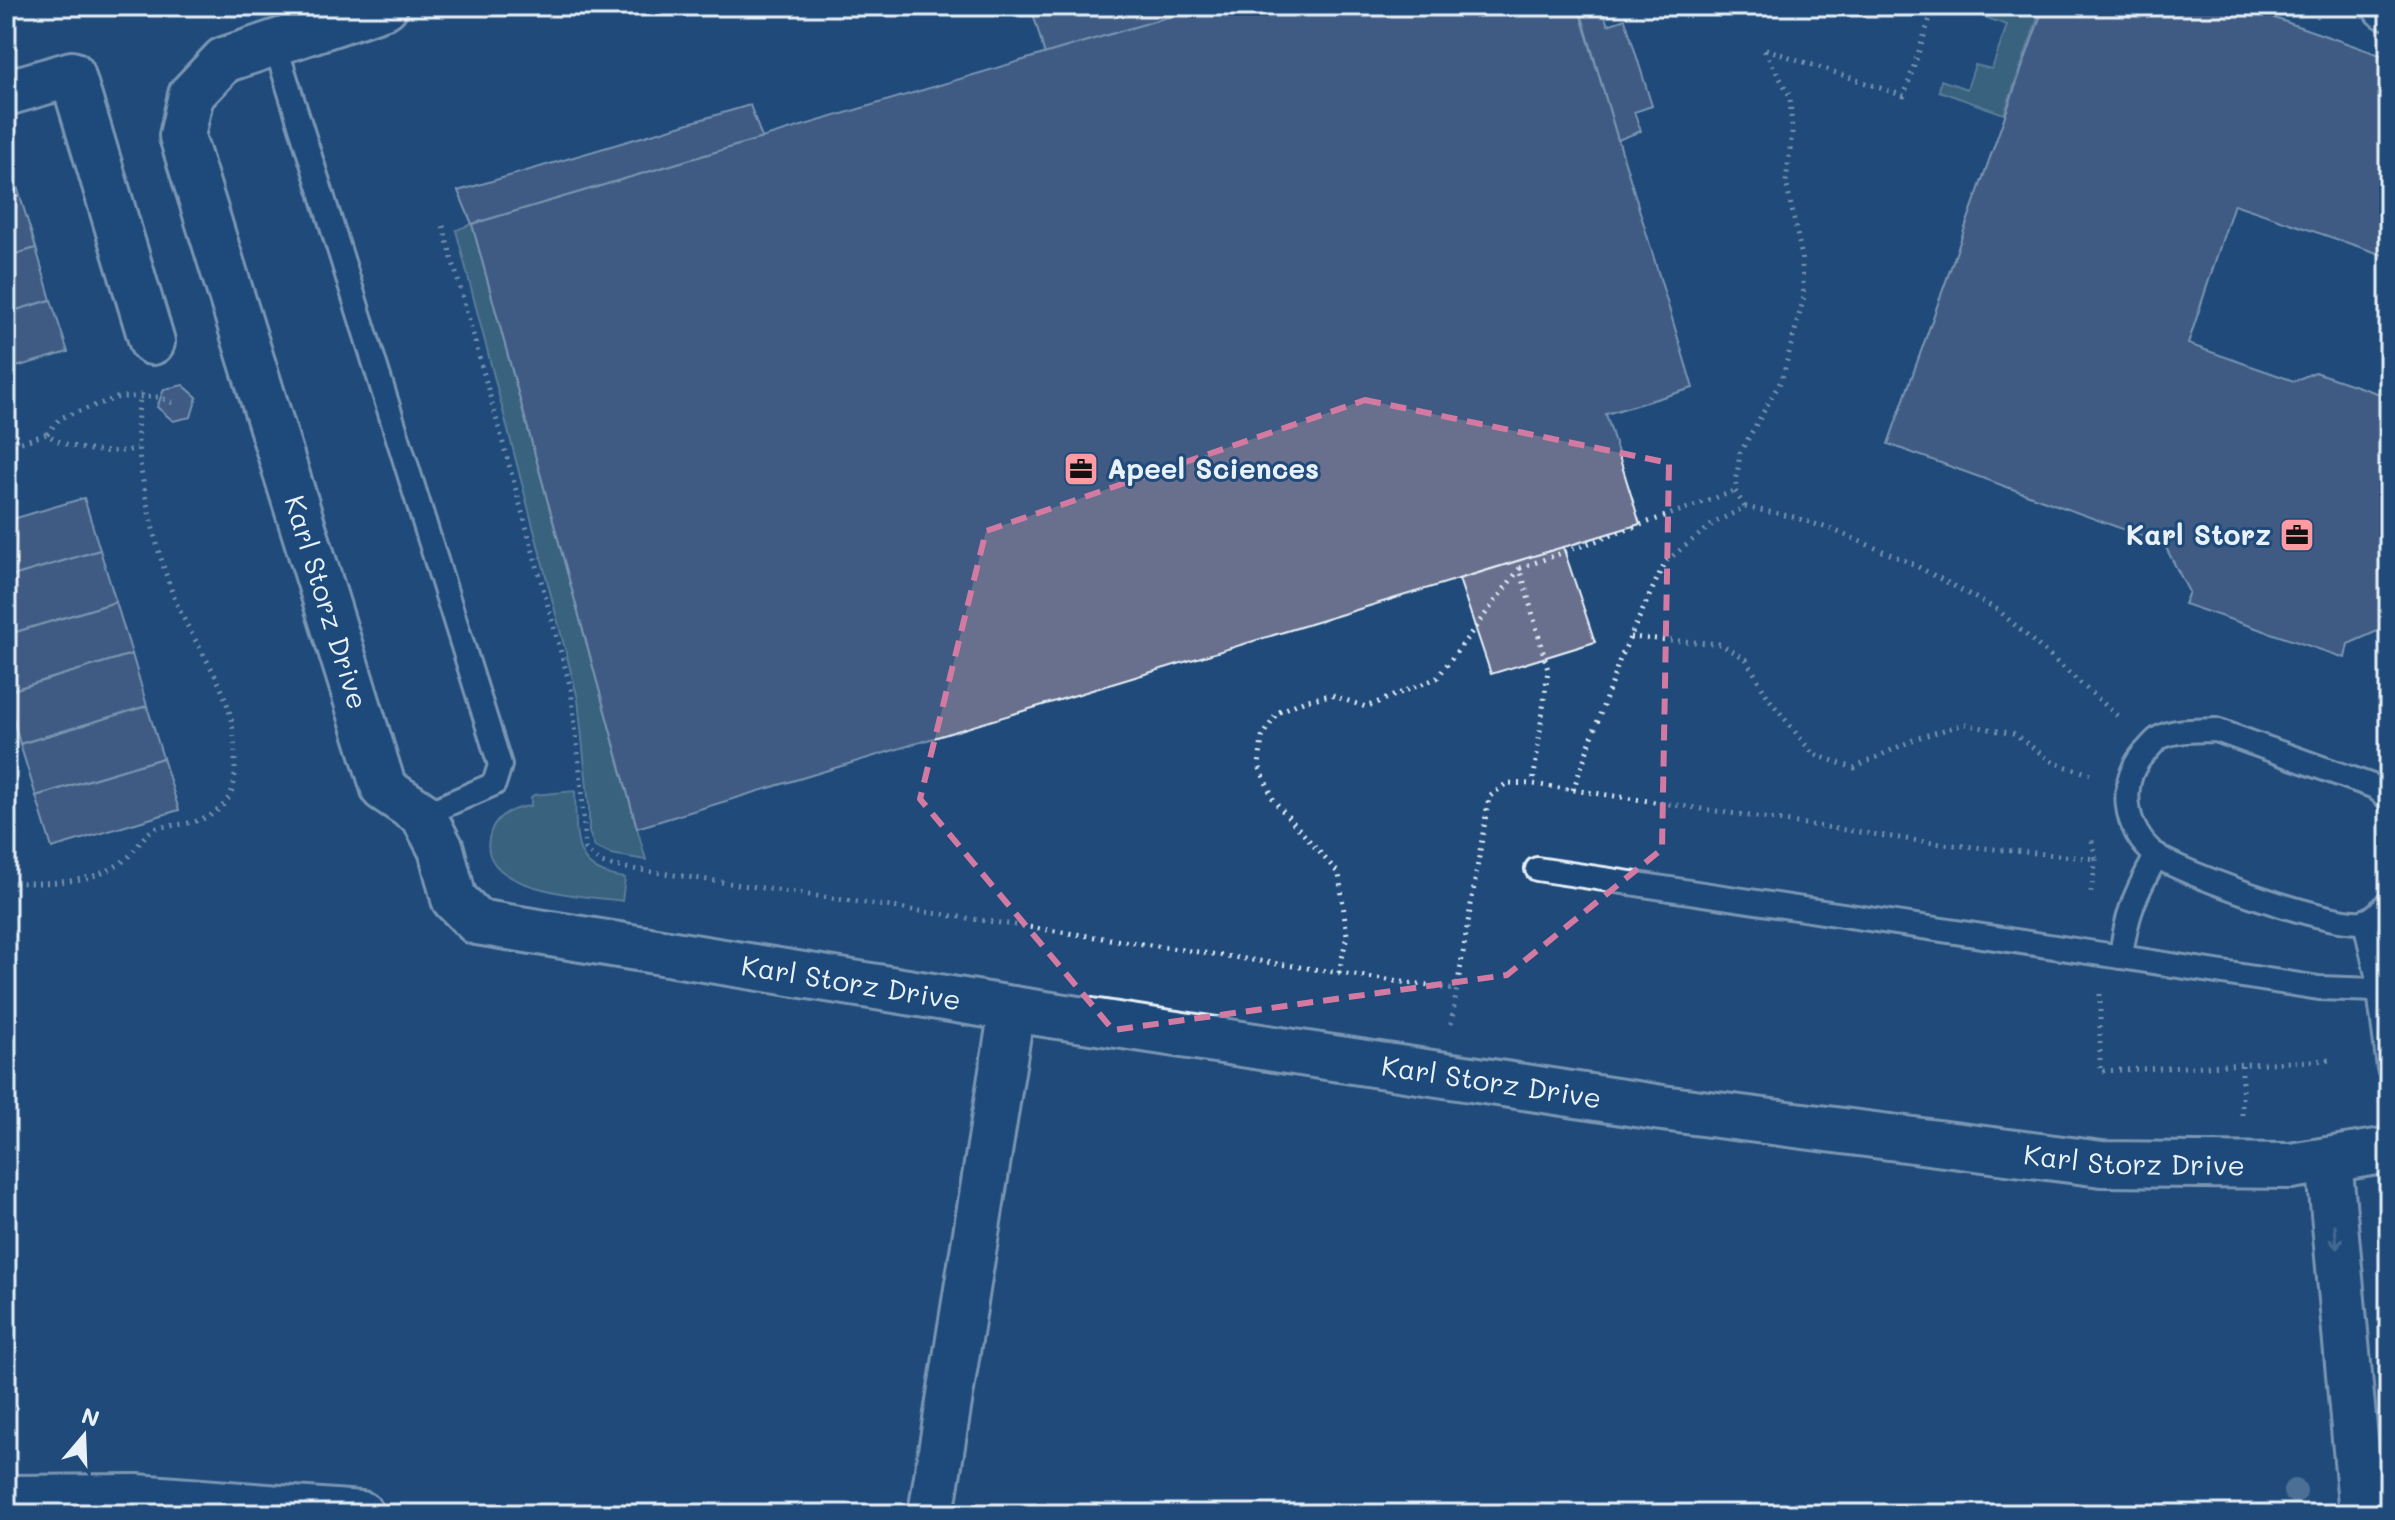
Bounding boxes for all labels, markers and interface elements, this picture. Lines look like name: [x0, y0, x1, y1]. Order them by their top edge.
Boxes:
office icon: Apeel Sciences: [1062, 450, 1100, 488]
place label: Apeel Sciences: [1107, 450, 1319, 486]
street label: Karl Storz Drive: [277, 491, 377, 713]
place label: Karl Storz: [2126, 516, 2271, 552]
office icon: Karl Storz: [2278, 516, 2316, 554]
street label: Karl Storz Drive: [739, 946, 964, 1017]
street label: Karl Storz Drive: [1379, 1047, 1604, 1116]
street label: Karl Storz Drive: [2022, 1135, 2245, 1183]
one-way arrow: [2329, 1223, 2344, 1250]
north arrow: [44, 1396, 124, 1476]
text: N: [78, 1400, 103, 1433]

